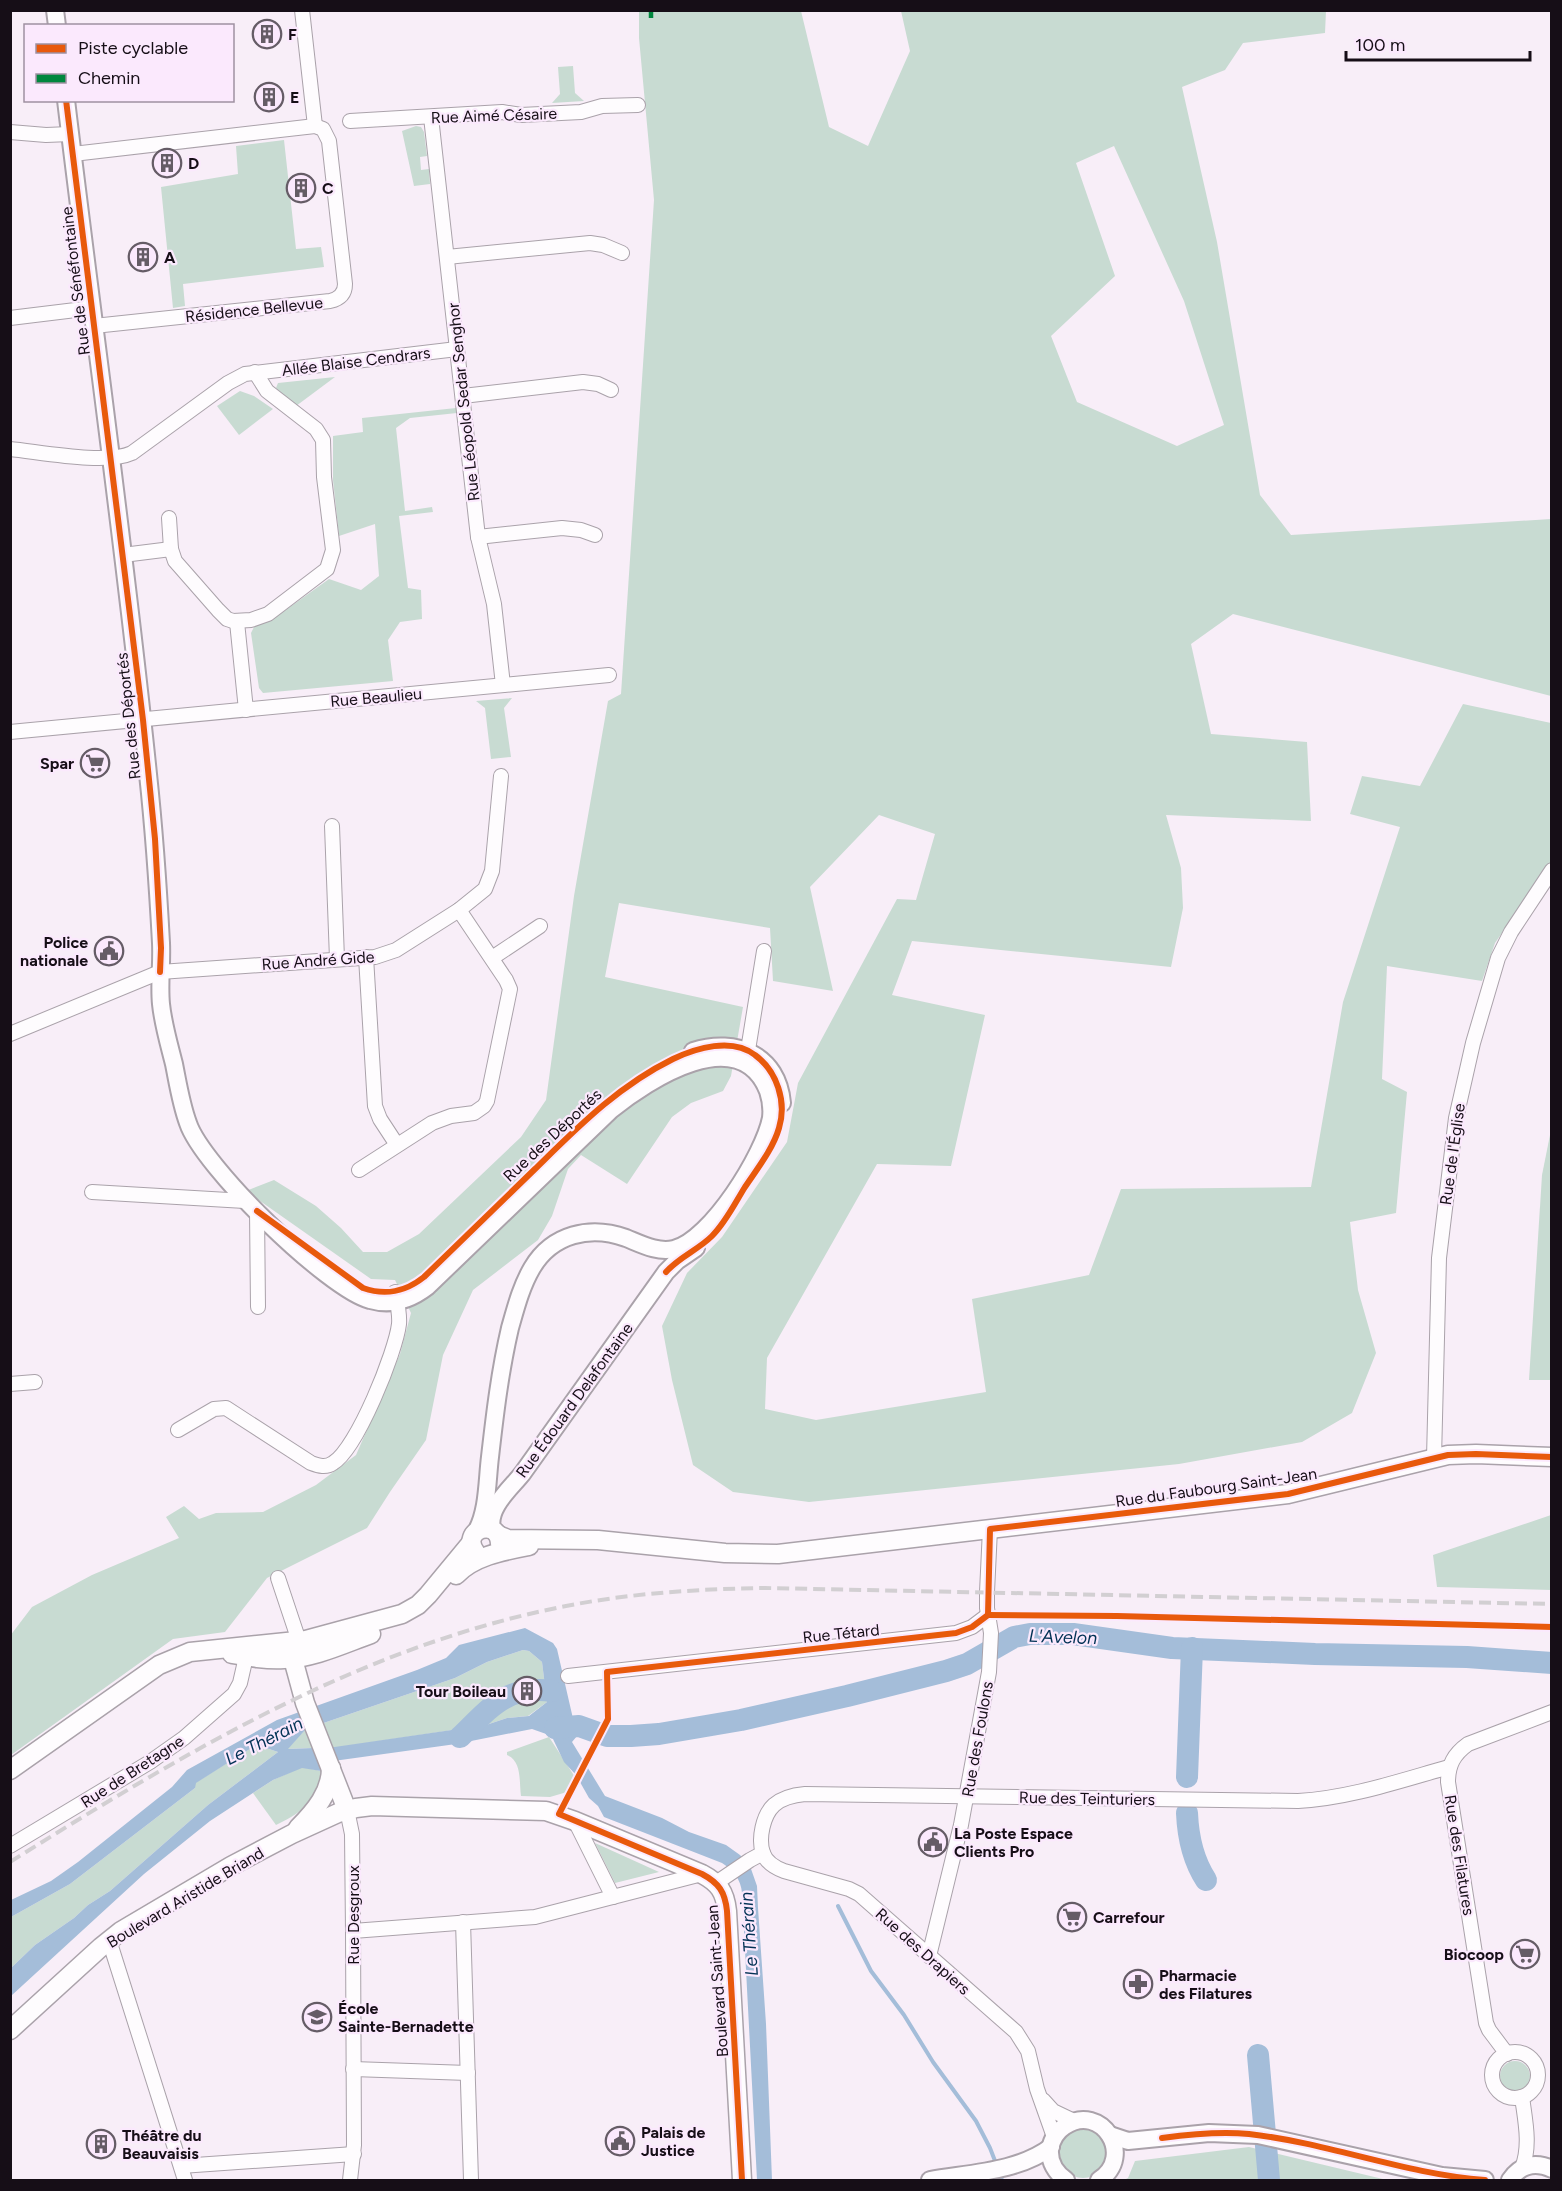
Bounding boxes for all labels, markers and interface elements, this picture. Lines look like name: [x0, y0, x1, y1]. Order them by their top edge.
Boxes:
building icon: F: [251, 18, 283, 50]
legend: [24, 24, 234, 102]
scale bar: [1346, 24, 1530, 62]
place label: F: [288, 25, 297, 44]
text: 100 m: [1355, 34, 1405, 56]
text: Piste cyclable: [78, 37, 188, 59]
text: Chemin: [78, 67, 140, 89]
building icon: E: [253, 81, 285, 113]
place label: E: [290, 88, 299, 107]
street label: Rue Aimé Césaire: [431, 104, 558, 127]
building icon: D: [151, 147, 183, 179]
place label: D: [188, 154, 199, 173]
building icon: C: [285, 172, 317, 204]
place label: C: [322, 179, 334, 198]
street label: Rue de Sénéfontaine: [57, 205, 94, 356]
building icon: A: [127, 241, 159, 273]
place label: A: [164, 248, 176, 267]
street label: Résidence Bellevue: [184, 293, 324, 326]
street label: Rue Léopold Sedar Senghor: [444, 301, 483, 502]
street label: Allée Blaise Cendrars: [281, 343, 431, 380]
street label: Rue des Déportés: [112, 652, 145, 780]
street label: Rue Beaulieu: [329, 684, 423, 711]
supermarket icon: Spar: [79, 747, 111, 779]
place label: Spar: [40, 754, 74, 773]
place label: Police nationale: [20, 933, 88, 970]
public building icon: Police nationale: [93, 935, 125, 967]
street label: Rue André Gide: [261, 947, 375, 974]
street label: Rue des Déportés: [499, 1085, 605, 1186]
street label: Rue de l'Église: [1436, 1102, 1469, 1206]
street label: Rue Édouard Delafontaine: [512, 1319, 637, 1481]
street label: Rue du Faubourg Saint-Jean: [1114, 1464, 1318, 1511]
street label: Rue Tétard: [802, 1620, 880, 1647]
water label: L'Avelon: [1028, 1625, 1098, 1649]
building icon: Tour Boileau: [511, 1675, 543, 1707]
street label: Rue des Foulons: [958, 1680, 997, 1798]
place label: Tour Boileau: [416, 1682, 506, 1701]
water label: Le Thérain: [221, 1712, 307, 1770]
street label: Rue de Bretagne: [77, 1731, 188, 1812]
street label: Rue des Teinturiers: [1019, 1788, 1155, 1809]
street label: Rue des Filatures: [1441, 1793, 1478, 1917]
place label: La Poste Espace Clients Pro: [954, 1824, 1073, 1861]
public building icon: La Poste Espace Clients Pro: [917, 1826, 949, 1858]
street label: Boulevard Aristide Briand: [103, 1843, 267, 1952]
street label: Rue Desgroux: [344, 1865, 363, 1965]
water label: Le Thérain: [735, 1891, 763, 1977]
supermarket icon: Carrefour: [1056, 1901, 1088, 1933]
street label: Boulevard Saint-Jean: [703, 1904, 732, 2058]
street label: Rue des Drapiers: [872, 1904, 974, 1999]
place label: Carrefour: [1093, 1908, 1165, 1927]
supermarket icon: Biocoop: [1509, 1938, 1541, 1970]
place label: Biocoop: [1444, 1945, 1504, 1964]
place label: Pharmacie des Filatures: [1159, 1966, 1253, 2003]
pharmacy icon: Pharmacie des Filatures: [1122, 1968, 1154, 2000]
place label: École Sainte-Bernadette: [338, 1999, 474, 2036]
school or university icon: École Sainte-Bernadette: [301, 2001, 333, 2033]
place label: Palais de Justice: [641, 2123, 705, 2160]
public building icon: Palais de Justice: [604, 2125, 636, 2157]
place label: Théâtre du Beauvaisis: [122, 2126, 202, 2163]
building icon: Théâtre du Beauvaisis: [85, 2128, 117, 2160]

